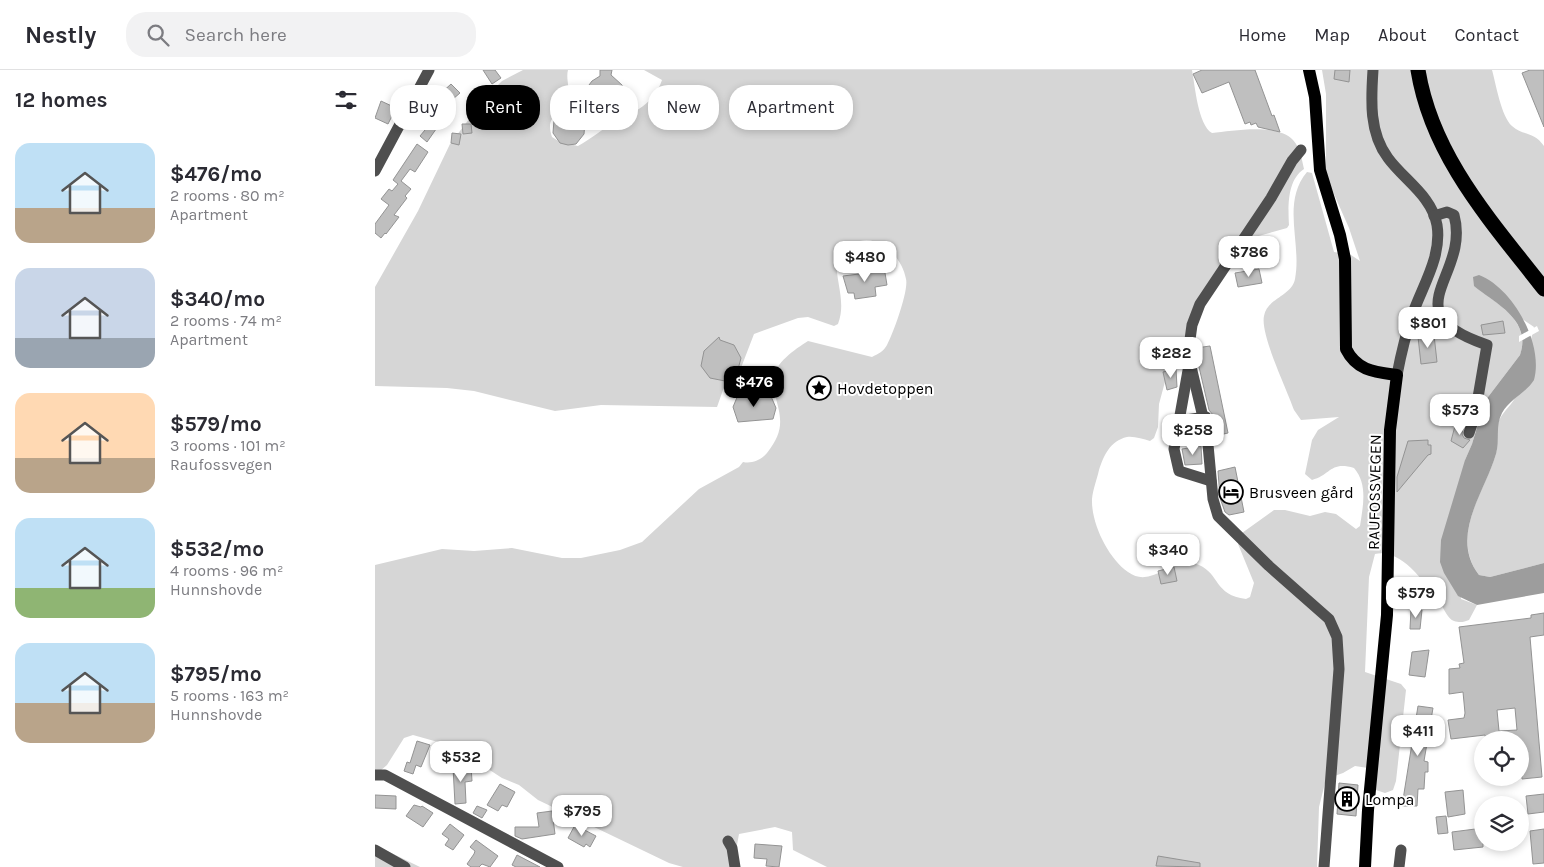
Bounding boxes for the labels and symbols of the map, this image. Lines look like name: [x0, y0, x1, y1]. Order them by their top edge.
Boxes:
pin: $786: [1219, 236, 1279, 278]
pin: $480: [835, 240, 895, 283]
pin: $801: [1398, 306, 1458, 349]
pin: $282: [1141, 336, 1201, 379]
pin: $476: [724, 366, 784, 408]
place icon: Hovdetoppen: [806, 375, 832, 401]
place label: Hovdetoppen: [837, 379, 934, 398]
pin: $573: [1430, 394, 1490, 436]
pin: $258: [1163, 414, 1223, 456]
street label: RAUFOSSVEGEN: [1364, 434, 1385, 550]
hotel icon: Brusveen gård: [1218, 479, 1244, 505]
place label: Brusveen gård: [1249, 483, 1354, 502]
pin: $340: [1138, 534, 1198, 576]
pin: $579: [1386, 576, 1446, 619]
pin: $411: [1388, 714, 1448, 757]
pin: $532: [431, 740, 491, 783]
building icon: Lompa: [1334, 786, 1360, 812]
place label: Lompa: [1365, 790, 1414, 809]
pin: $795: [552, 794, 612, 837]

